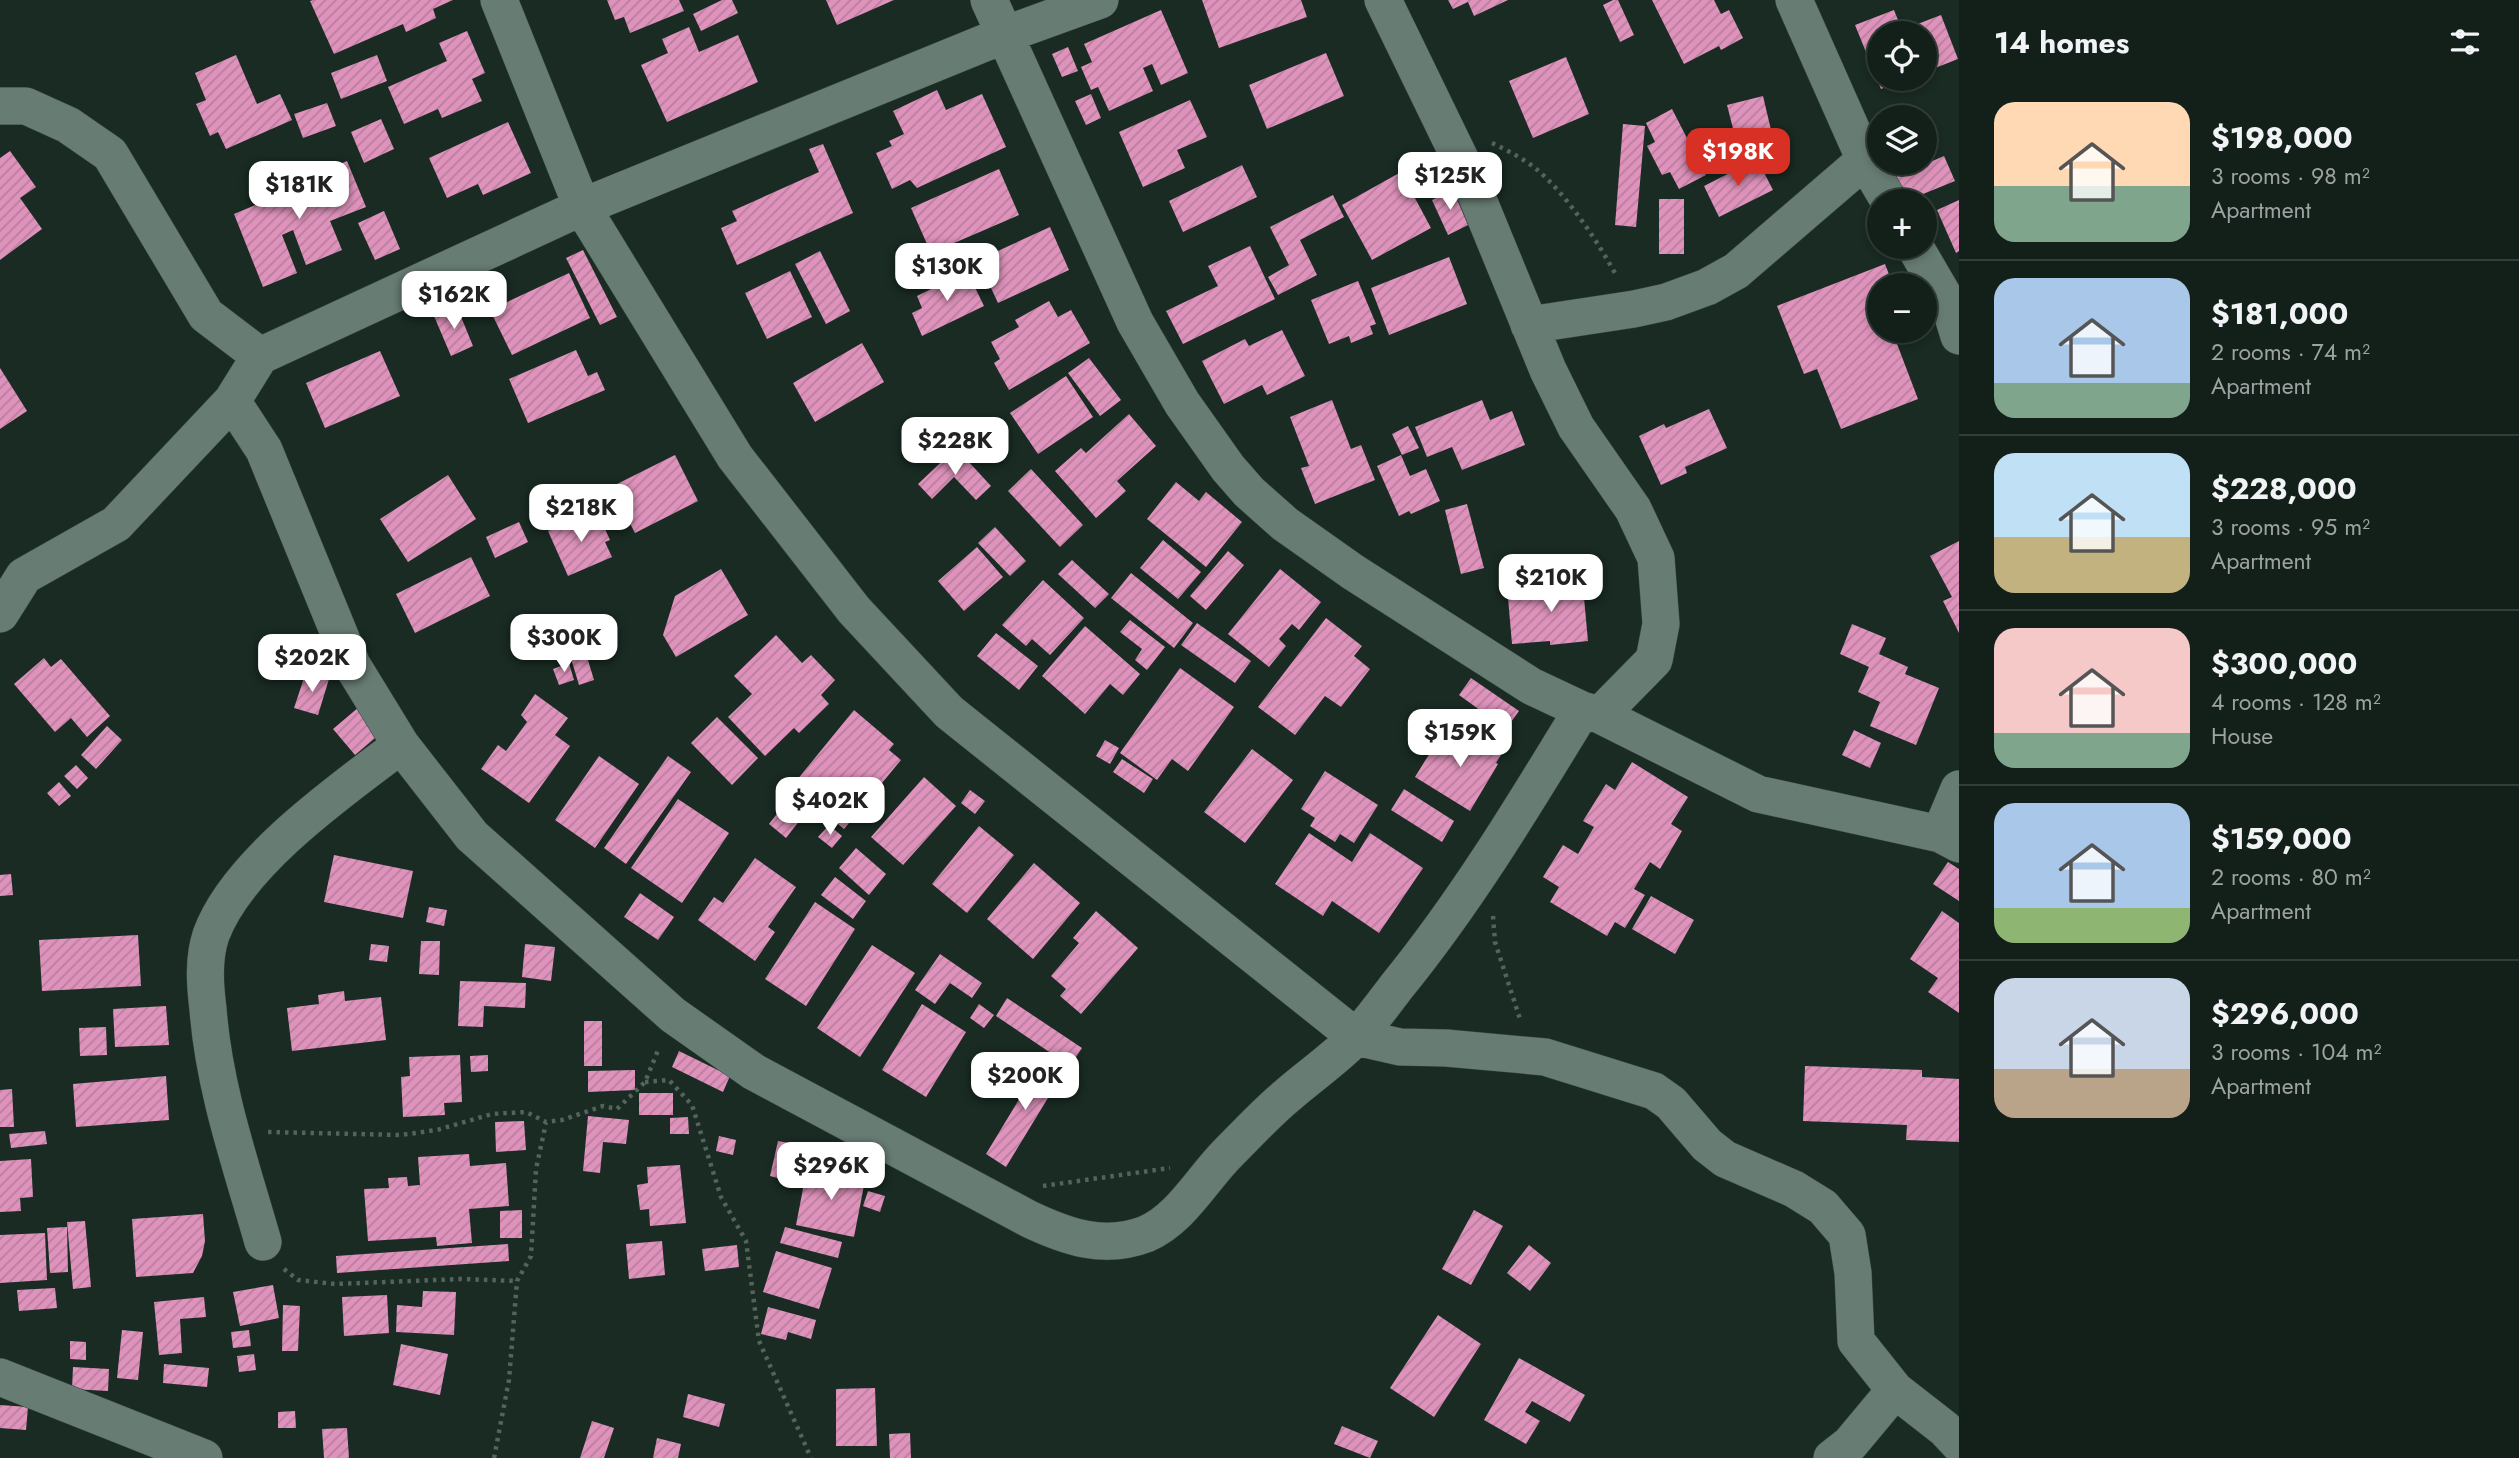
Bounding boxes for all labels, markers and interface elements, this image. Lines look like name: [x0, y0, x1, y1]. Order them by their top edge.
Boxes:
map controls: [1867, 21, 1937, 343]
button: locate: [1867, 21, 1937, 91]
text: 14 homes: [1994, 21, 2129, 64]
icon: filters: [2446, 23, 2484, 61]
button: layers: [1867, 105, 1937, 175]
text: $198,000: [2211, 116, 2353, 159]
pin: $198K: [1689, 128, 1787, 188]
icon: home: [2050, 130, 2134, 214]
text: $198K: [1702, 134, 1774, 168]
pin: $125K: [1401, 152, 1499, 212]
text: $125K: [1414, 158, 1486, 192]
text: 3 rooms · 98 m²: [2211, 159, 2370, 193]
pin: $181K: [250, 162, 348, 221]
text: $181K: [265, 167, 333, 201]
button: +: [1867, 189, 1937, 259]
text: Apartment: [2211, 193, 2311, 227]
pin: $130K: [898, 244, 996, 303]
text: $130K: [911, 249, 983, 283]
pin: $162K: [405, 272, 503, 331]
button: −: [1867, 273, 1937, 343]
text: $162K: [418, 277, 490, 311]
text: $181,000: [2211, 292, 2348, 335]
icon: home: [2050, 306, 2134, 390]
text: 2 rooms · 74 m²: [2211, 335, 2370, 369]
text: Apartment: [2211, 369, 2311, 403]
pin: $228K: [906, 418, 1004, 477]
text: $228K: [918, 423, 992, 457]
text: $228,000: [2211, 467, 2357, 510]
icon: home: [2050, 481, 2134, 565]
pin: $218K: [532, 484, 630, 544]
text: $218K: [545, 490, 617, 524]
text: 3 rooms · 95 m²: [2211, 510, 2370, 544]
text: Apartment: [2211, 544, 2311, 578]
pin: $210K: [1502, 554, 1600, 614]
text: $210K: [1515, 560, 1587, 594]
pin: $300K: [515, 614, 613, 674]
text: $300K: [526, 620, 602, 654]
pin: $202K: [263, 634, 361, 694]
text: $202K: [274, 640, 350, 674]
text: $300,000: [2211, 642, 2357, 685]
icon: home: [2050, 656, 2134, 740]
text: 4 rooms · 128 m²: [2211, 685, 2381, 719]
pin: $159K: [1411, 710, 1509, 769]
text: $159K: [1424, 715, 1496, 749]
text: House: [2211, 719, 2273, 753]
pin: $402K: [781, 778, 879, 837]
text: $402K: [792, 783, 868, 817]
text: $159,000: [2211, 817, 2352, 860]
icon: home: [2050, 831, 2134, 915]
text: 2 rooms · 80 m²: [2211, 860, 2371, 894]
text: Apartment: [2211, 894, 2311, 928]
text: $296,000: [2211, 992, 2359, 1035]
icon: home: [2050, 1006, 2134, 1090]
text: 3 rooms · 104 m²: [2211, 1035, 2381, 1069]
pin: $200K: [976, 1052, 1074, 1112]
text: $200K: [987, 1058, 1063, 1092]
text: Apartment: [2211, 1069, 2311, 1103]
pin: $296K: [782, 1142, 880, 1202]
text: $296K: [793, 1148, 869, 1182]

